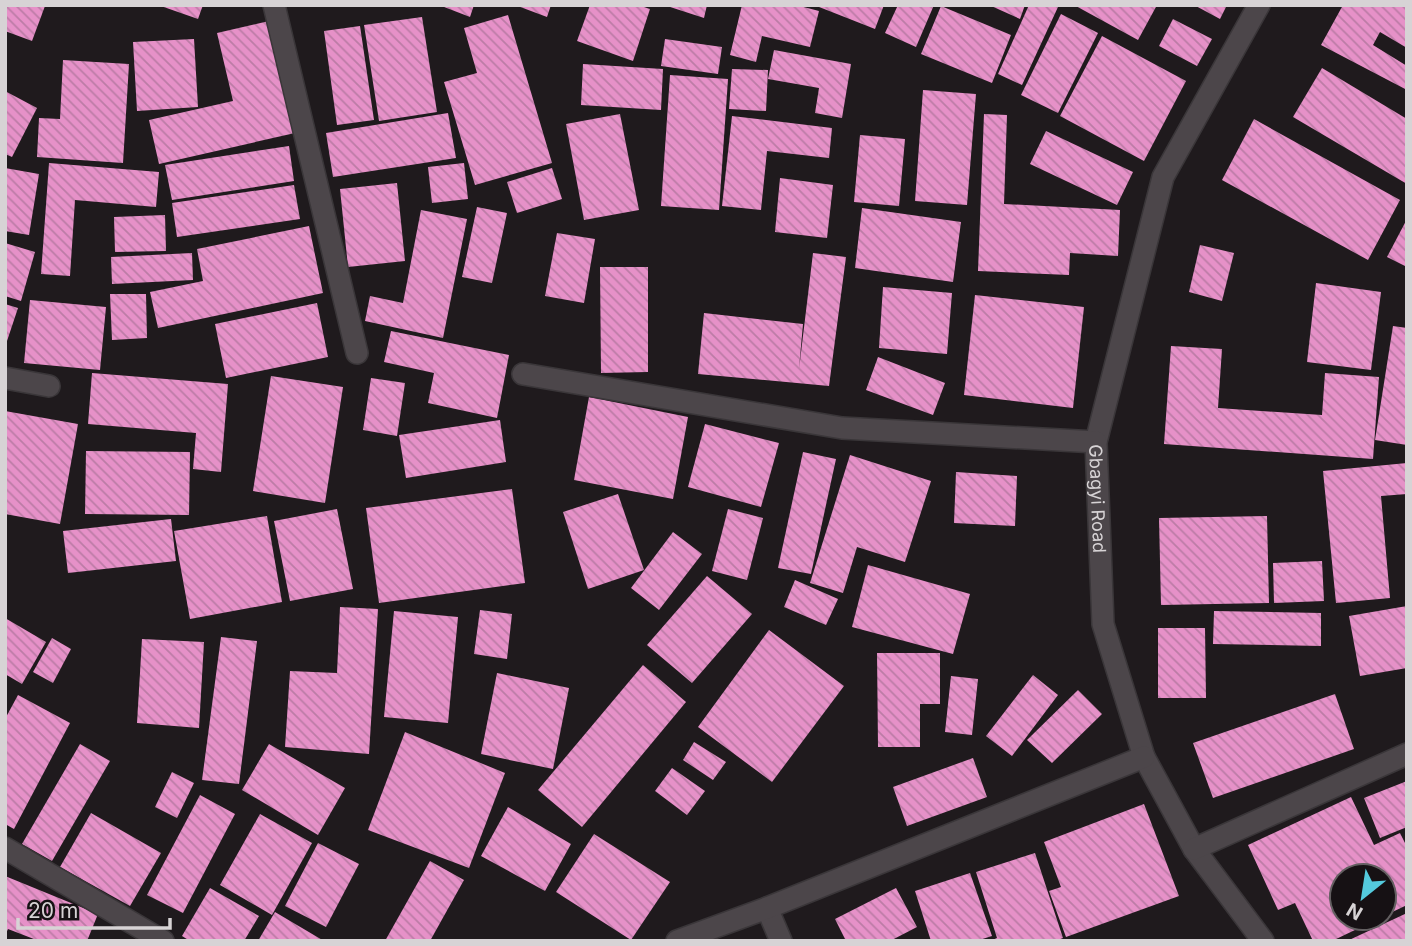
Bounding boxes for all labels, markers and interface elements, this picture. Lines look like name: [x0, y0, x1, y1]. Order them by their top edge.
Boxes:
street label: Gbagyi Road: [1086, 444, 1111, 553]
north arrow: [1328, 862, 1398, 932]
scale bar: [18, 886, 170, 930]
text: 20 m: [28, 898, 78, 923]
text: N: [1343, 898, 1367, 925]

